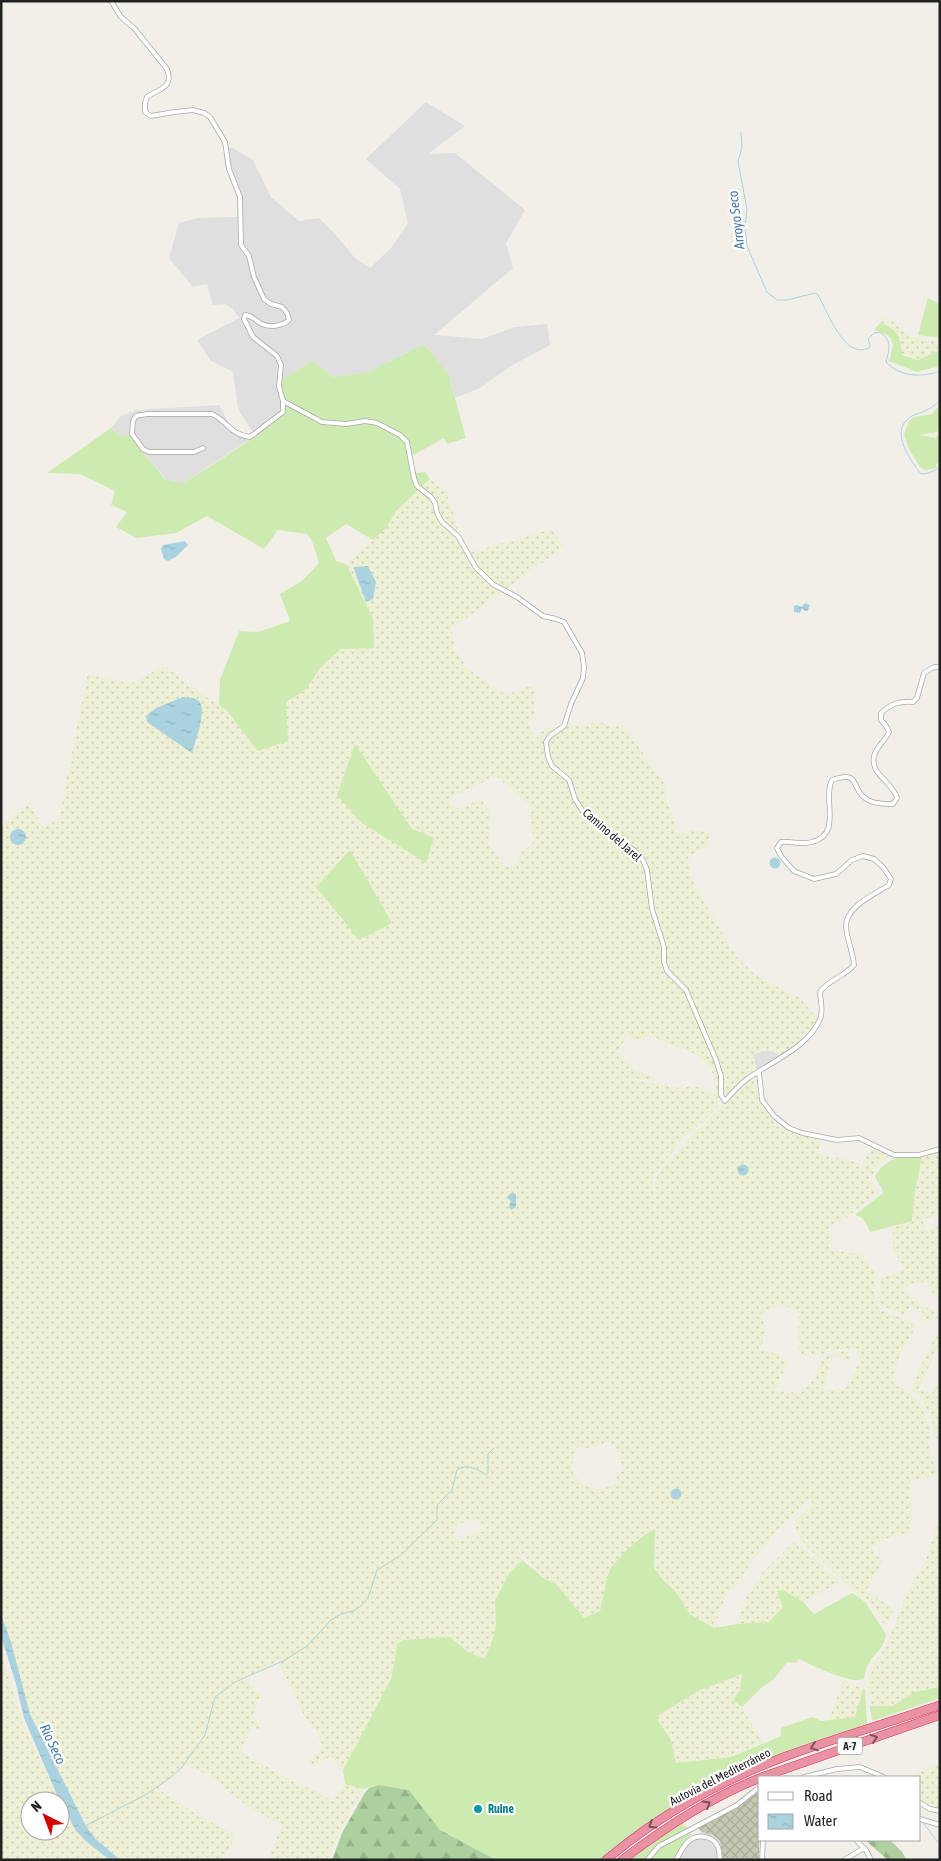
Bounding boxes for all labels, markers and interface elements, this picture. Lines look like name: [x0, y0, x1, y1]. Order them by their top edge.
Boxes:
water label: Arroyo Seco: [724, 189, 748, 251]
street label: Camino del Jarel: [580, 806, 645, 865]
water label: Río Seco: [37, 1721, 69, 1767]
one-way arrow: [869, 1733, 877, 1743]
road number: A-7: [838, 1738, 862, 1754]
one-way arrow: [810, 1741, 818, 1751]
street label: Autovía del Mediterráneo: [667, 1745, 773, 1809]
legend: [758, 1776, 921, 1841]
text: Road: [804, 1787, 833, 1804]
north arrow: [20, 1791, 70, 1841]
text: N: [28, 1798, 45, 1815]
one-way arrow: [701, 1801, 710, 1811]
place label: Ruine: [488, 1802, 514, 1816]
marker: Ruine: [472, 1803, 484, 1815]
text: Water: [804, 1812, 837, 1829]
one-way arrow: [649, 1819, 658, 1829]

